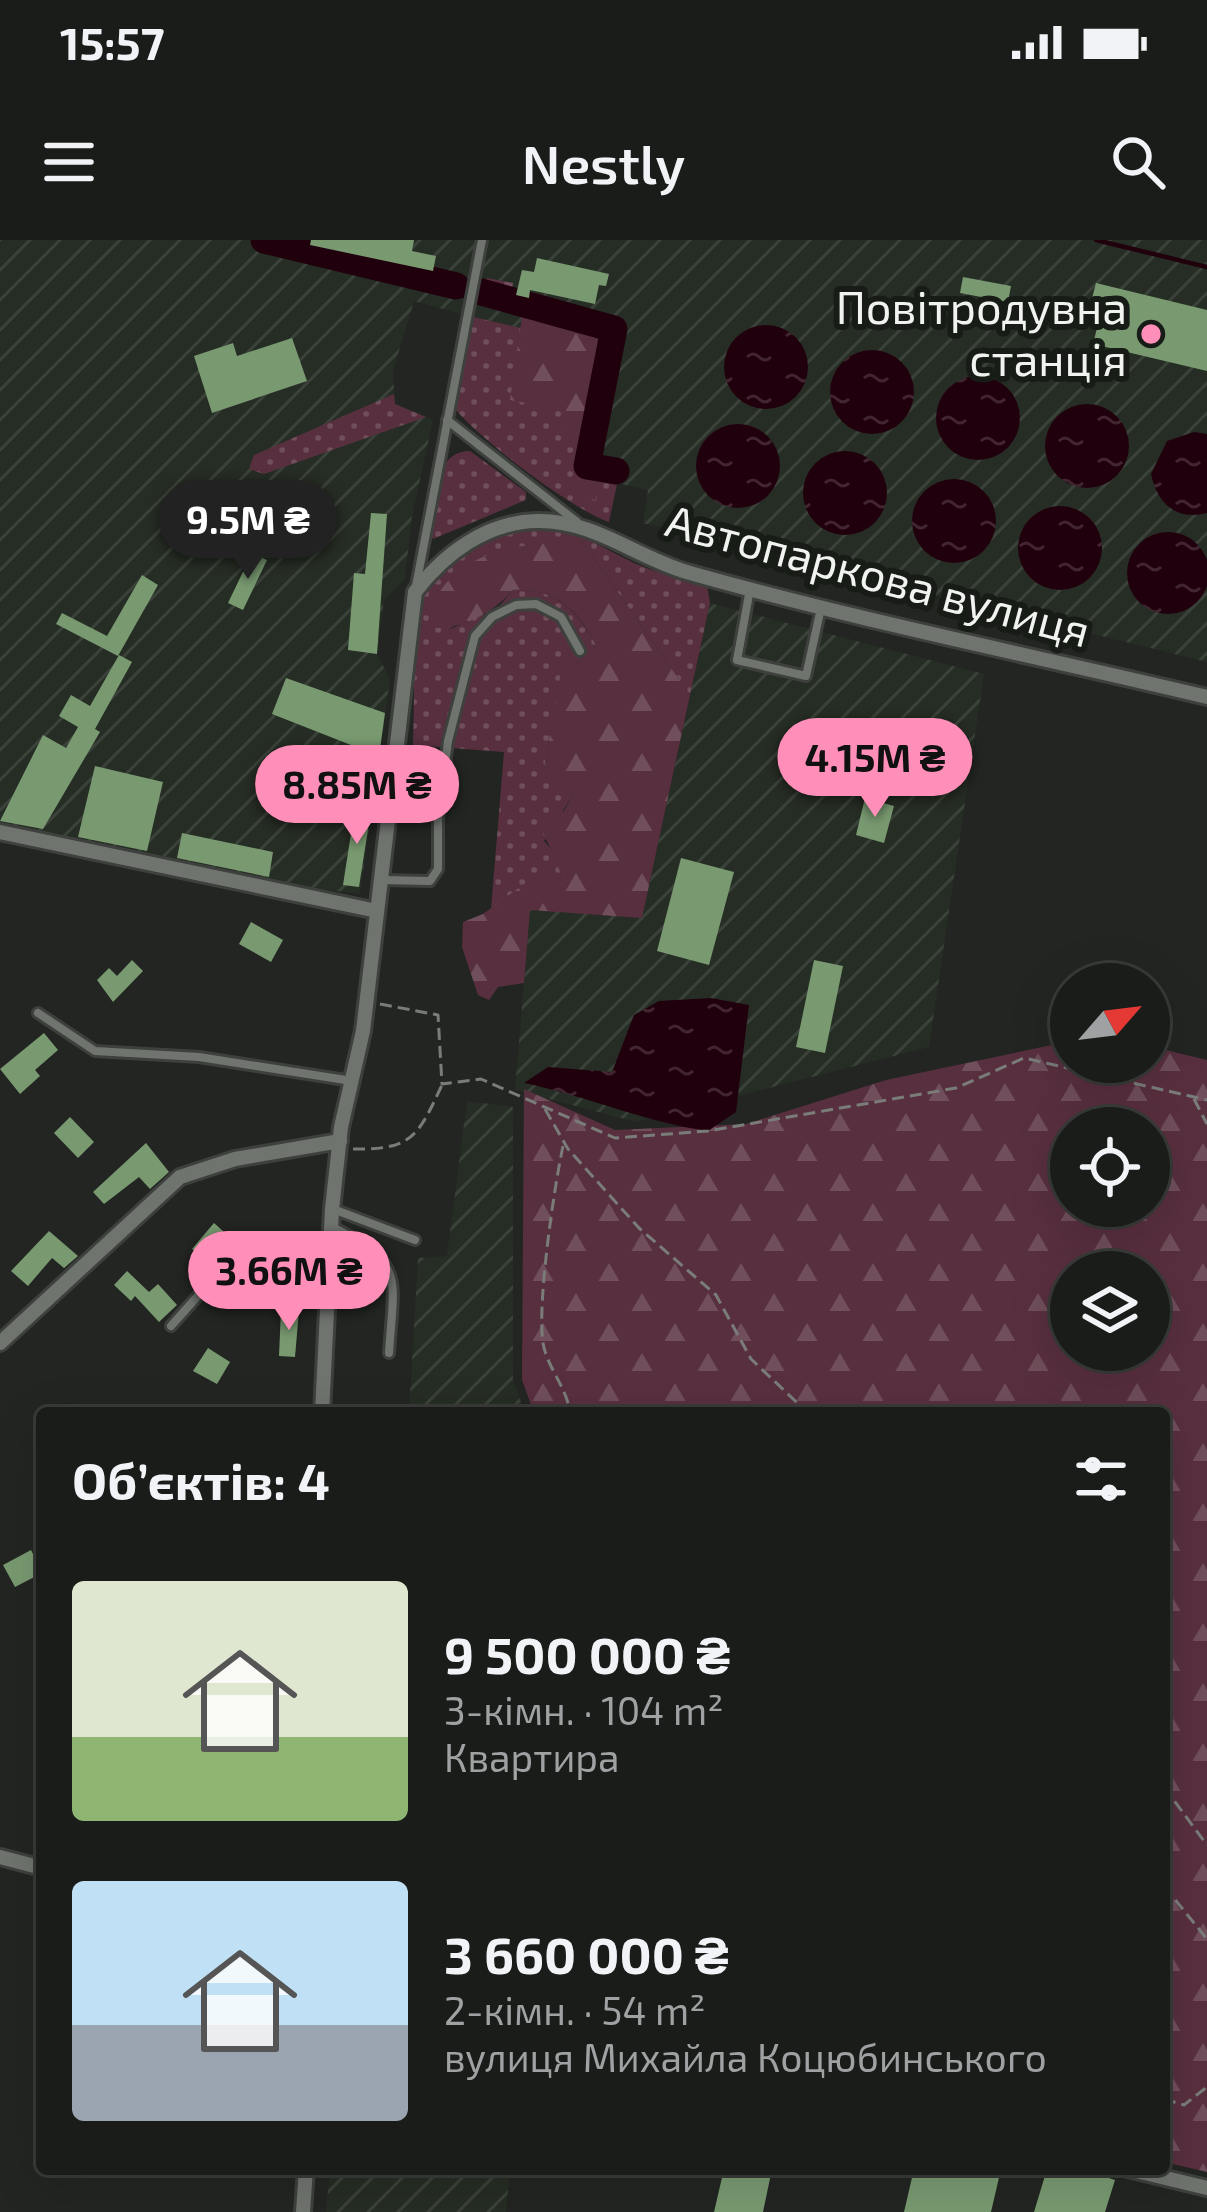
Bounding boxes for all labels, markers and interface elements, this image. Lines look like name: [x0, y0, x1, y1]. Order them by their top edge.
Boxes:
text: 15:57: [60, 15, 164, 69]
icon: menu: [36, 129, 102, 195]
icon: search: [1105, 129, 1171, 195]
text: Nestly: [522, 130, 685, 195]
place label: Повітродувна станція: [836, 279, 1127, 385]
marker: Повітродувна станція: [1138, 321, 1164, 347]
pin: 9.5M ₴: [150, 480, 346, 582]
street label: Автопаркова вулиця: [660, 492, 1096, 658]
text: 9.5M ₴: [186, 495, 310, 542]
pin: 4.15M ₴: [764, 718, 986, 820]
text: 4.15M ₴: [804, 733, 946, 780]
pin: 8.85M ₴: [246, 745, 468, 847]
text: 8.85M ₴: [282, 760, 432, 807]
north arrow: [1050, 963, 1170, 1083]
map controls: [1050, 963, 1170, 1371]
button: locate: [1050, 1107, 1170, 1227]
pin: 3.66M ₴: [178, 1231, 400, 1333]
text: 3.66M ₴: [215, 1246, 363, 1293]
button: layers: [1050, 1251, 1170, 1371]
icon: filters: [1068, 1446, 1134, 1512]
text: Об’єктів: 4: [72, 1449, 330, 1510]
text: 9 500 000 ₴: [444, 1623, 730, 1684]
icon: home: [168, 1629, 312, 1773]
text: 3-кімн. · 104 m²: [444, 1686, 723, 1733]
text: Квартира: [444, 1733, 620, 1780]
text: 3 660 000 ₴: [444, 1923, 729, 1984]
icon: home: [168, 1929, 312, 2073]
text: 2-кімн. · 54 m²: [444, 1986, 705, 2033]
text: вулиця Михайла Коцюбинського: [444, 2033, 1047, 2080]

